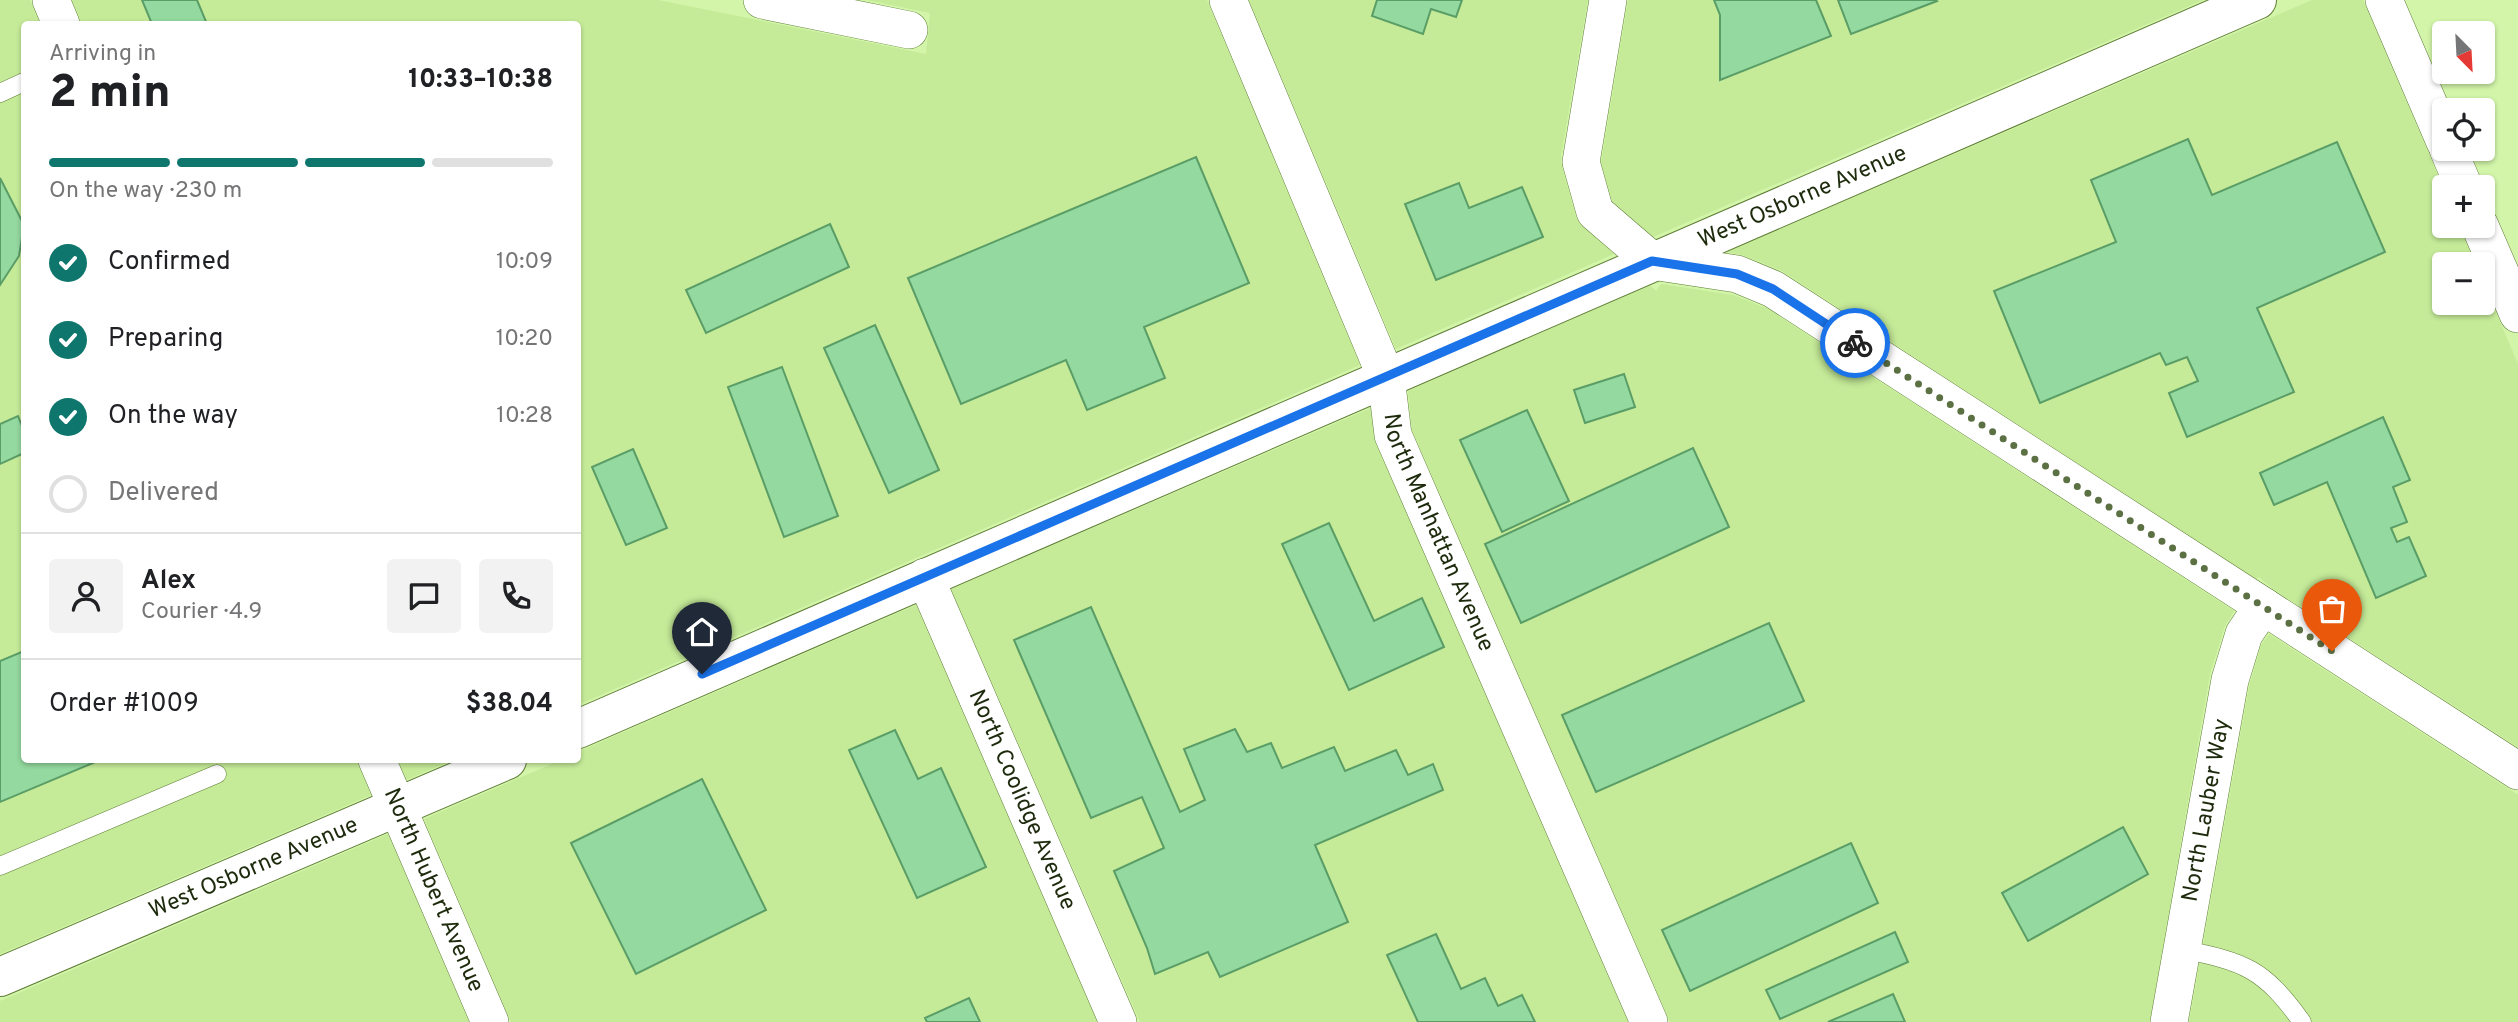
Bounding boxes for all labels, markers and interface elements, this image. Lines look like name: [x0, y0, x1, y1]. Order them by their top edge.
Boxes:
north arrow: [2432, 21, 2496, 84]
map controls: [2432, 21, 2495, 315]
text: Arriving in: [49, 40, 156, 69]
text: 10:33–10:38: [408, 64, 553, 97]
text: 2 min: [49, 65, 171, 124]
button: locate: [2432, 98, 2495, 161]
street label: West Osborne Avenue: [1694, 139, 1911, 255]
button: +: [2432, 175, 2495, 238]
text: On the way · 230 m: [49, 177, 242, 206]
icon: check: [49, 244, 87, 282]
text: Confirmed: [108, 246, 231, 279]
text: 10:09: [496, 248, 553, 277]
button: −: [2432, 252, 2495, 315]
courier: [1820, 308, 1890, 378]
icon: check: [49, 321, 87, 359]
text: Preparing: [108, 323, 223, 356]
icon: bike: [1836, 324, 1874, 362]
text: 10:20: [496, 325, 553, 354]
icon: check: [49, 398, 87, 436]
text: On the way: [108, 400, 238, 433]
text: 10:28: [496, 402, 553, 431]
street label: North Manhattan Avenue: [1376, 412, 1500, 656]
text: Delivered: [108, 477, 219, 510]
button: person: [49, 559, 123, 633]
button: chat: [387, 559, 461, 633]
button: phone: [479, 559, 553, 633]
text: Alex: [141, 565, 196, 598]
pin: [2302, 579, 2362, 651]
icon: bag: [2313, 590, 2351, 628]
text: Courier · 4.9: [141, 598, 262, 627]
pin: [672, 602, 732, 674]
icon: home: [683, 613, 721, 651]
street label: North Coolidge Avenue: [961, 685, 1082, 915]
text: Order #1009: [49, 688, 199, 721]
text: $38.04: [466, 688, 553, 721]
street label: North Lauber Way: [2176, 716, 2237, 904]
street label: North Hubert Avenue: [376, 784, 490, 997]
street label: West Osborne Avenue: [145, 811, 363, 926]

